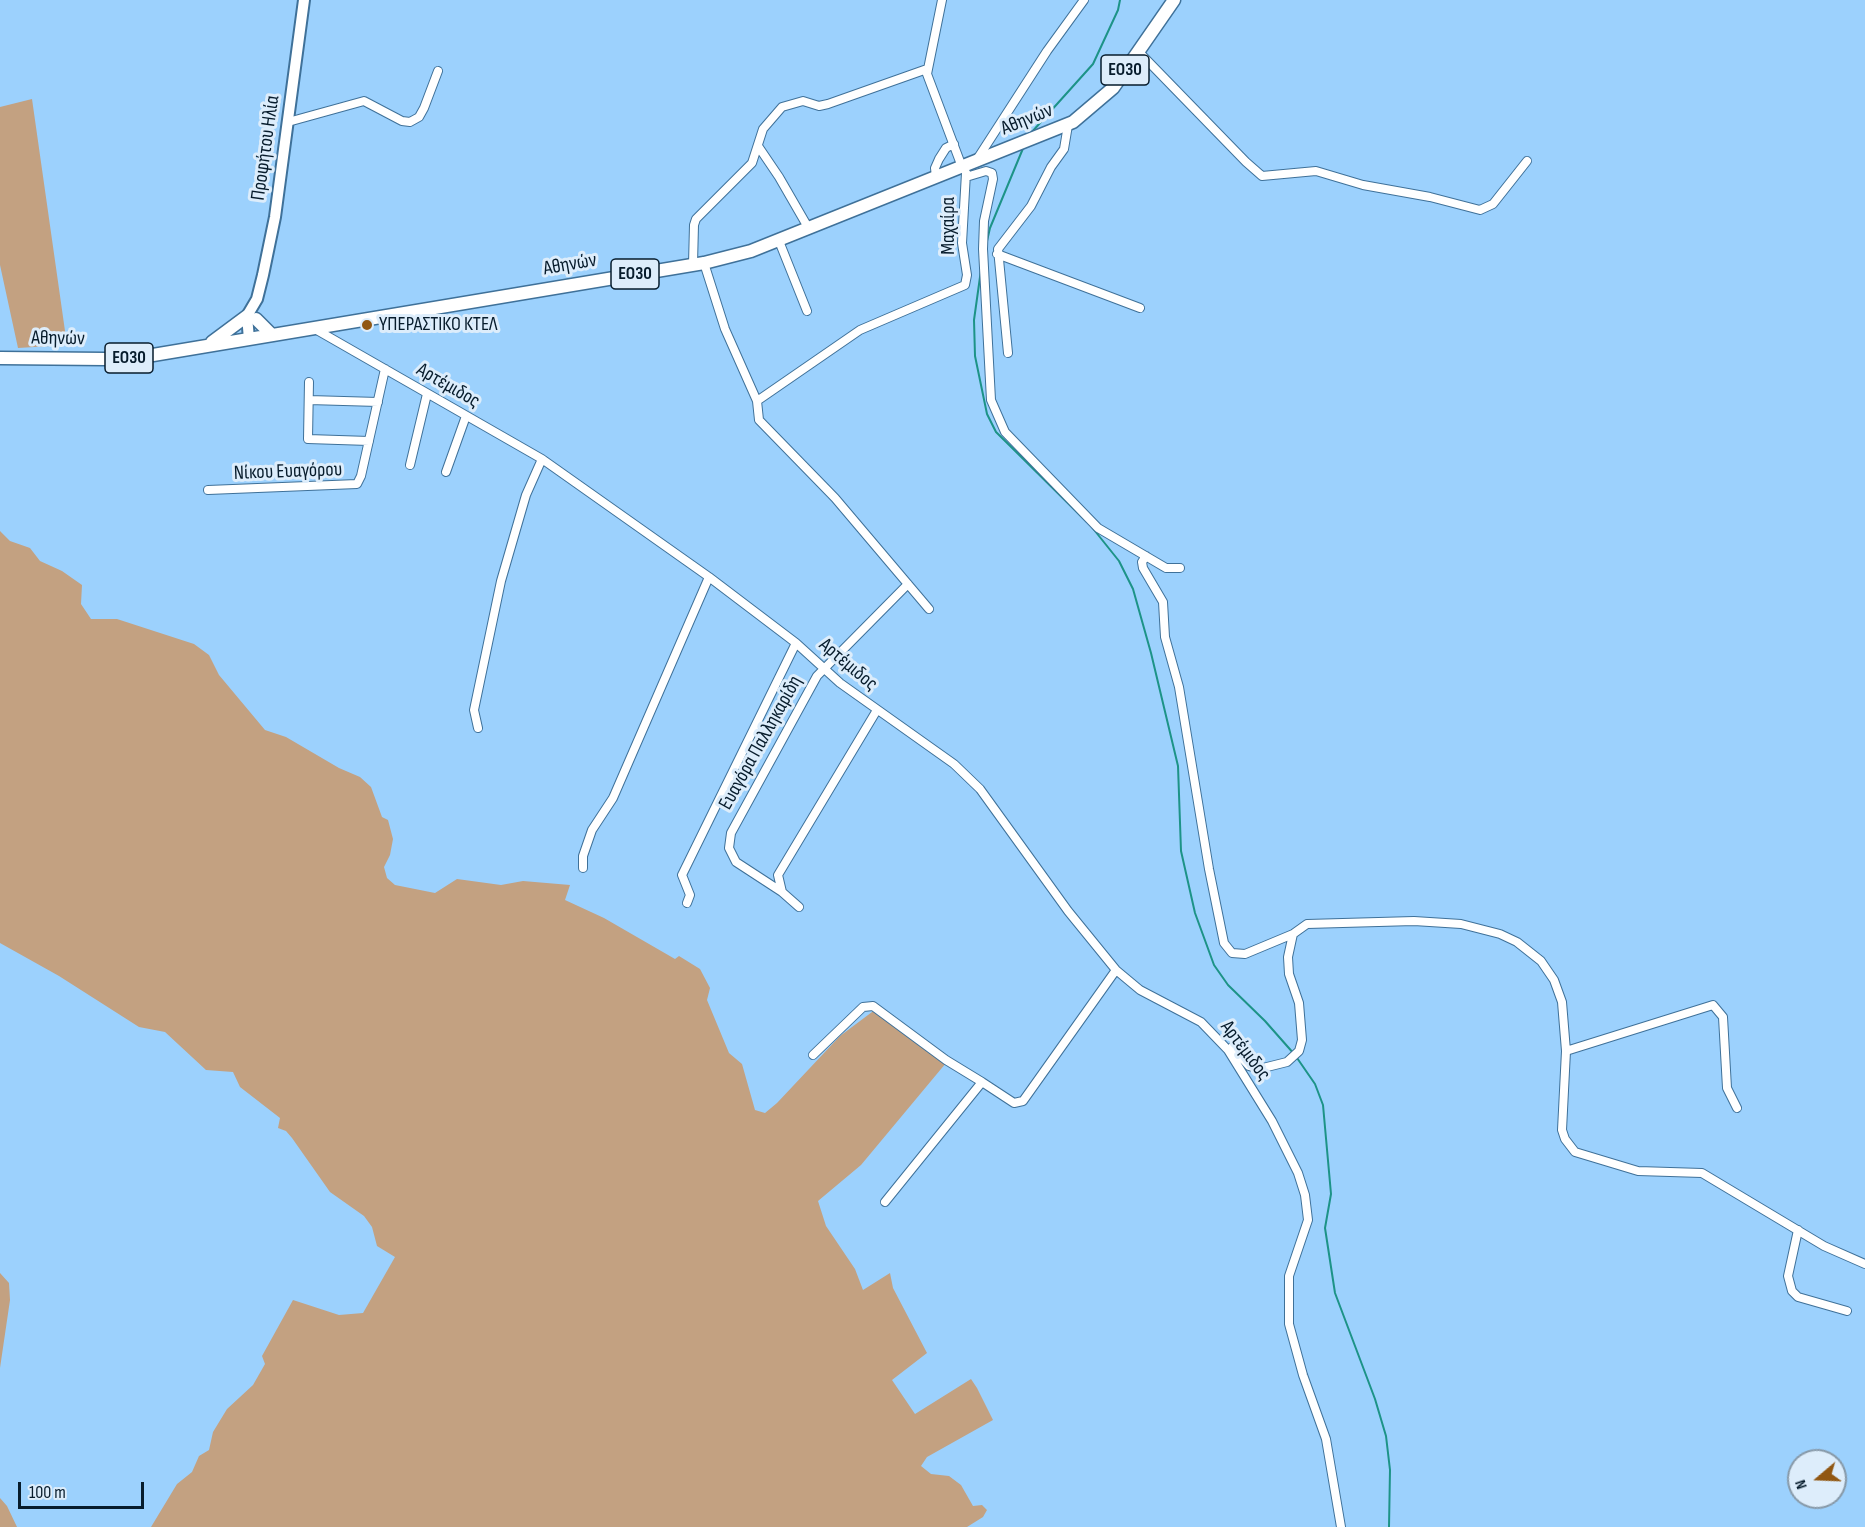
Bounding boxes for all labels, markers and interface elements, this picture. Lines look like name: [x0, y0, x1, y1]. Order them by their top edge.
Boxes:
road number: ΕΟ30: [1101, 55, 1149, 85]
street label: Προφήτου Ηλία: [247, 94, 285, 202]
street label: Αθηνών: [998, 99, 1056, 141]
street label: Μαχαίρα: [937, 197, 961, 255]
street label: Αθηνών: [542, 249, 598, 281]
road number: ΕΟ30: [611, 259, 659, 289]
place label: ΥΠΕΡΑΣΤΙΚΟ ΚΤΕΛ: [379, 313, 497, 337]
marker: ΥΠΕΡΑΣΤΙΚΟ ΚΤΕΛ: [360, 318, 374, 332]
street label: Αθηνών: [31, 327, 85, 351]
road number: ΕΟ30: [105, 343, 153, 373]
street label: Αρτέμιδος: [412, 358, 484, 414]
street label: Νίκου Ευαγόρου: [233, 458, 343, 486]
street label: Αρτέμιδος: [814, 634, 882, 696]
street label: Ευαγόρα Παλληκαρίδη: [714, 672, 808, 814]
street label: Αρτέμιδος: [1215, 1016, 1275, 1086]
north arrow: [1787, 1449, 1847, 1509]
scale bar: [21, 1470, 147, 1508]
text: N: [1791, 1477, 1812, 1492]
text: 100 m: [29, 1482, 66, 1503]

